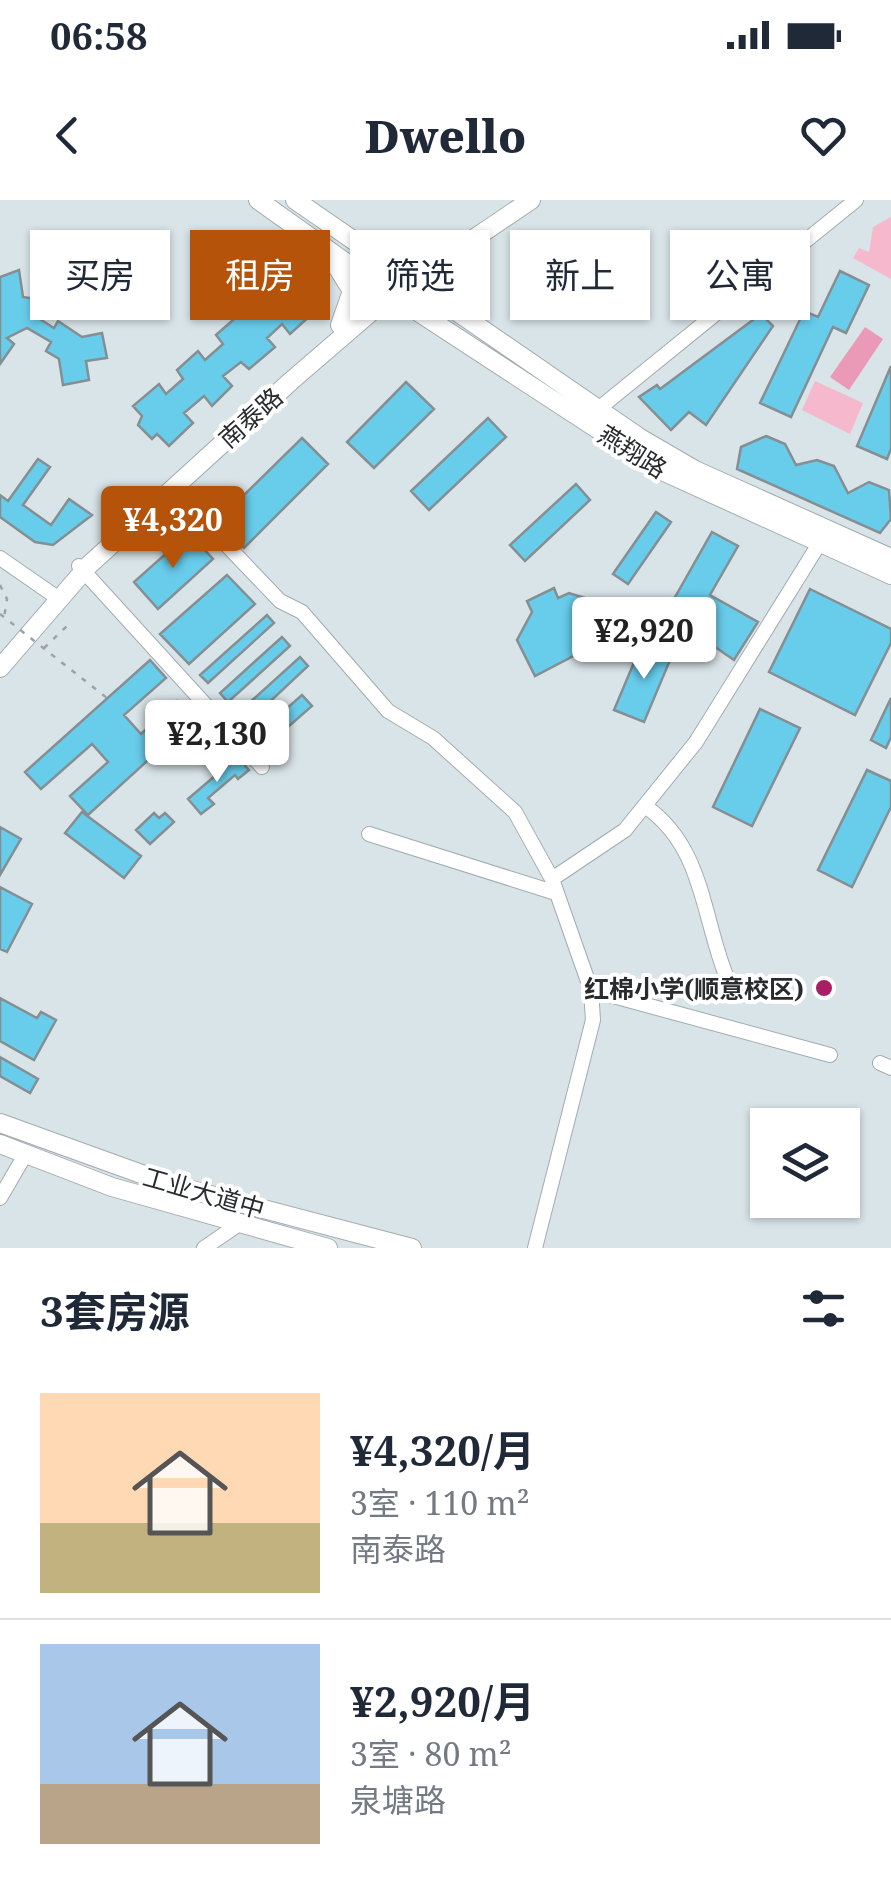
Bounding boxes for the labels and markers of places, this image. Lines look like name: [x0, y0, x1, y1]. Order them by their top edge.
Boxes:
pin: ¥4,320: [92, 486, 254, 571]
pin: ¥2,920: [563, 597, 725, 682]
pin: ¥2,130: [136, 700, 298, 785]
place label: 红棉小学(顺意校区): [584, 971, 804, 1005]
marker: 红棉小学(顺意校区): [813, 977, 835, 999]

